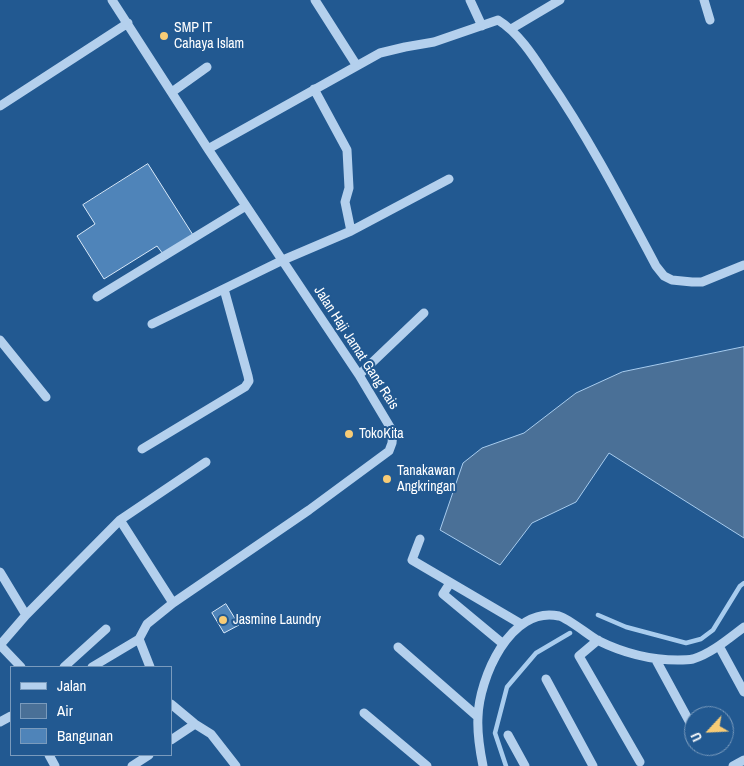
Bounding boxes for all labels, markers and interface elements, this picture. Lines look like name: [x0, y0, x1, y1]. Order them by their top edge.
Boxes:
place label: SMP IT Cahaya Islam: [174, 20, 244, 52]
marker: SMP IT Cahaya Islam: [158, 30, 170, 42]
street label: Jalan Haji Jamat Gang Rais: [310, 283, 402, 413]
place label: TokoKita: [359, 426, 404, 442]
marker: TokoKita: [343, 428, 355, 440]
place label: Tanakawan Angkringan: [397, 463, 456, 496]
marker: Tanakawan Angkringan: [381, 473, 393, 485]
place label: Jasmine Laundry: [233, 612, 321, 628]
marker: Jasmine Laundry: [217, 614, 229, 626]
legend: [10, 666, 172, 756]
text: Jalan: [57, 675, 86, 696]
text: Air: [57, 700, 73, 721]
north arrow: [684, 706, 734, 756]
text: Bangunan: [57, 725, 113, 746]
text: U: [686, 729, 706, 744]

